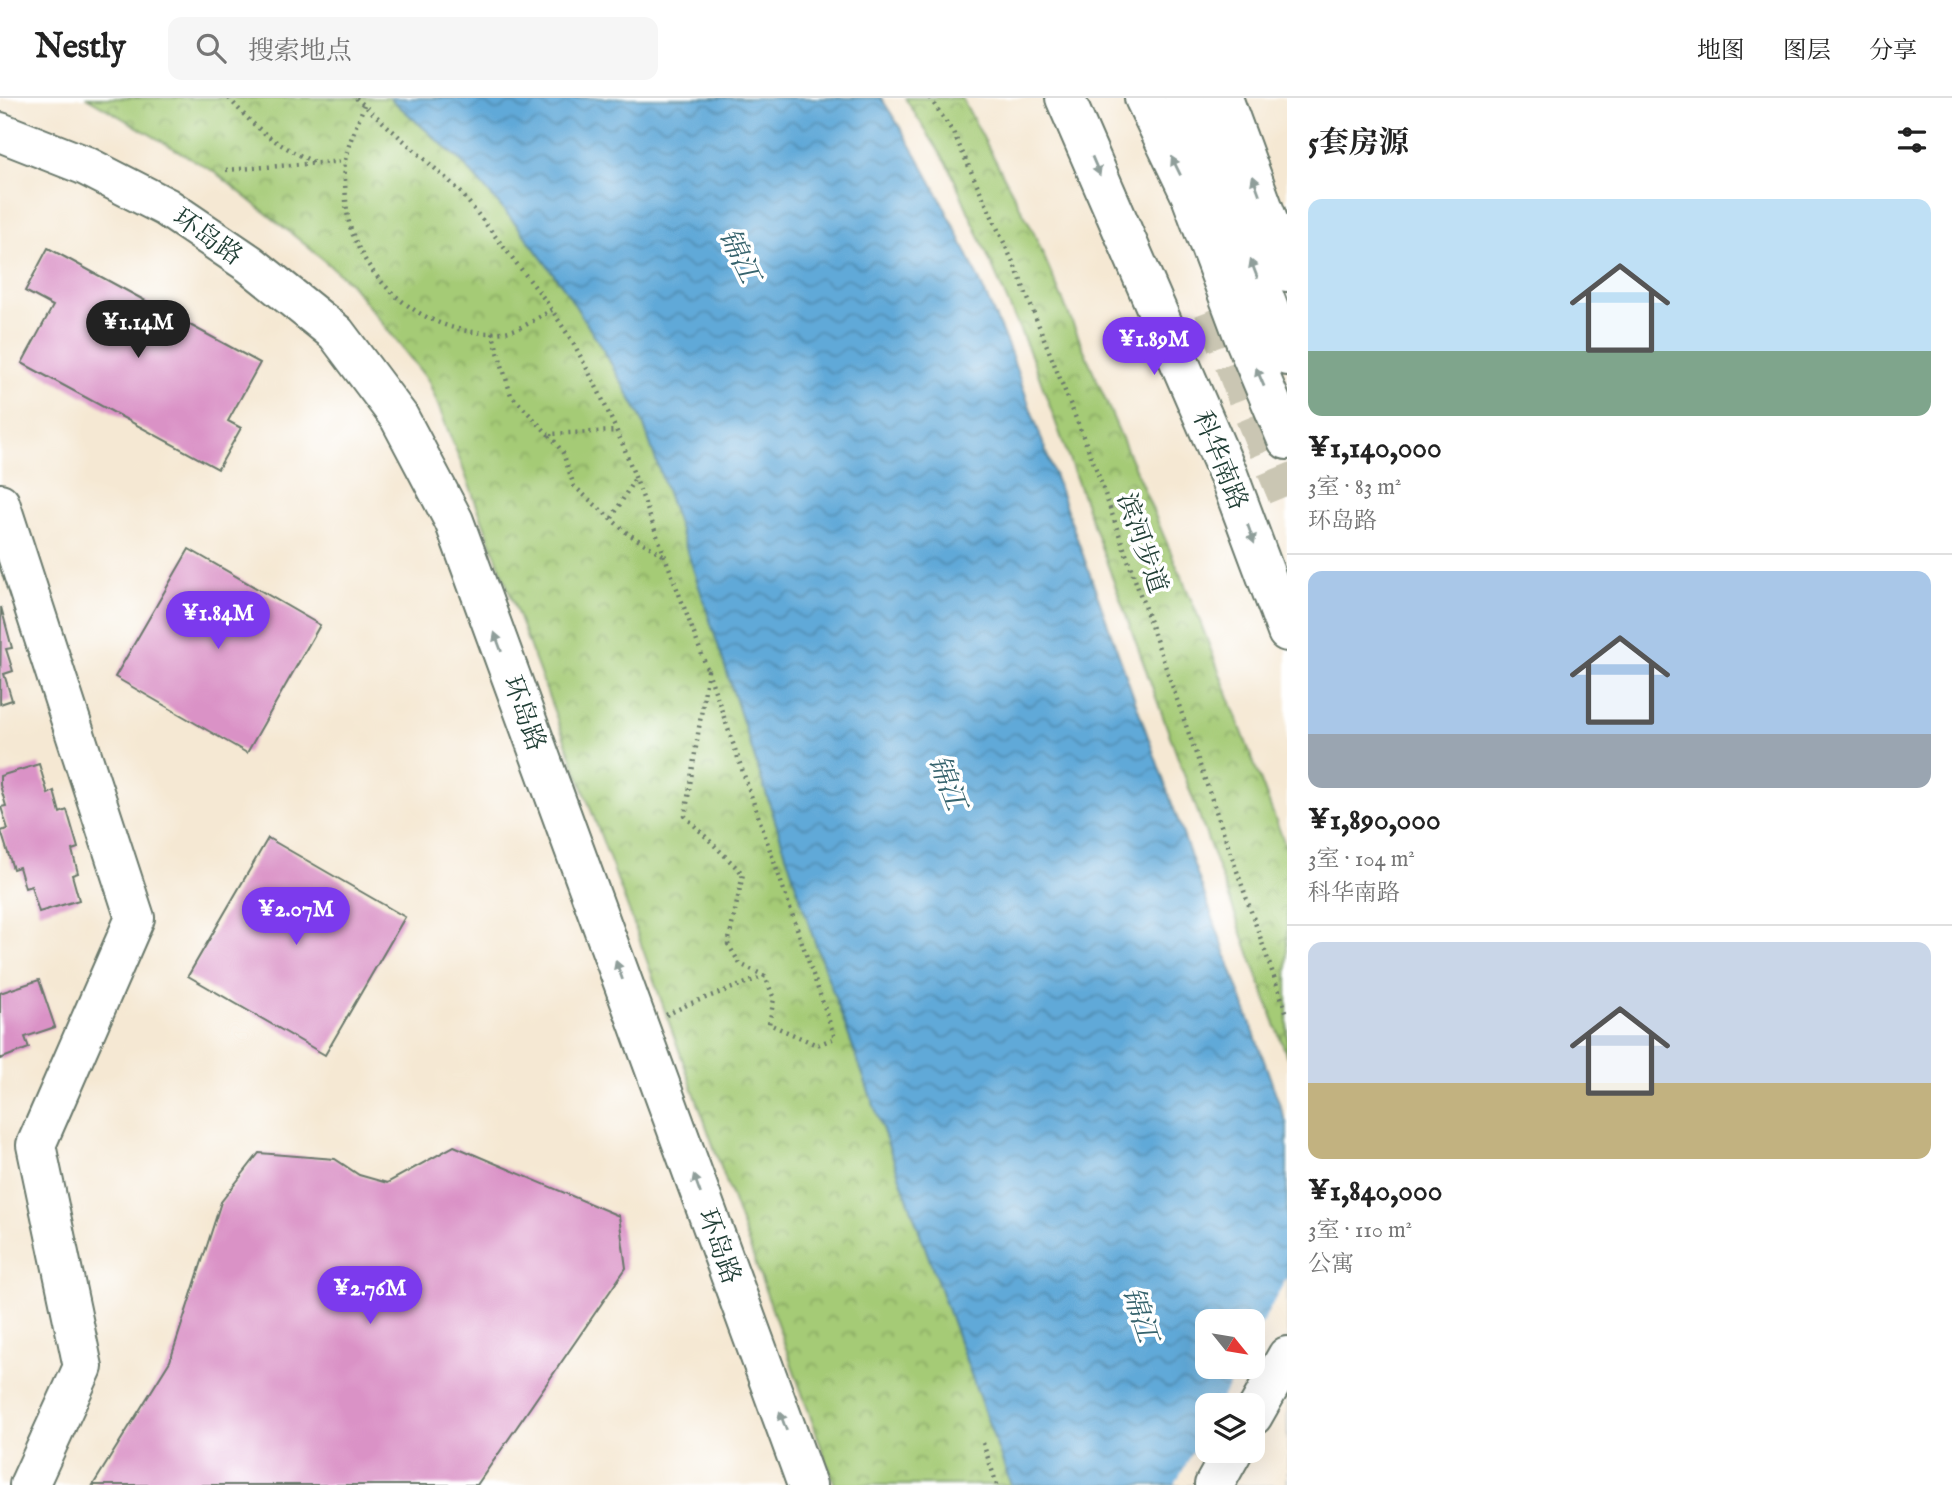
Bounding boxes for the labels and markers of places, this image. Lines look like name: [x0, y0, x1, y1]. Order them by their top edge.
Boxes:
pin: ¥1.14M: [81, 300, 195, 360]
pin: ¥1.89M: [1097, 317, 1211, 377]
pin: ¥1.84M: [161, 592, 275, 651]
pin: ¥2.07M: [239, 888, 353, 947]
pin: ¥2.76M: [313, 1266, 427, 1326]

